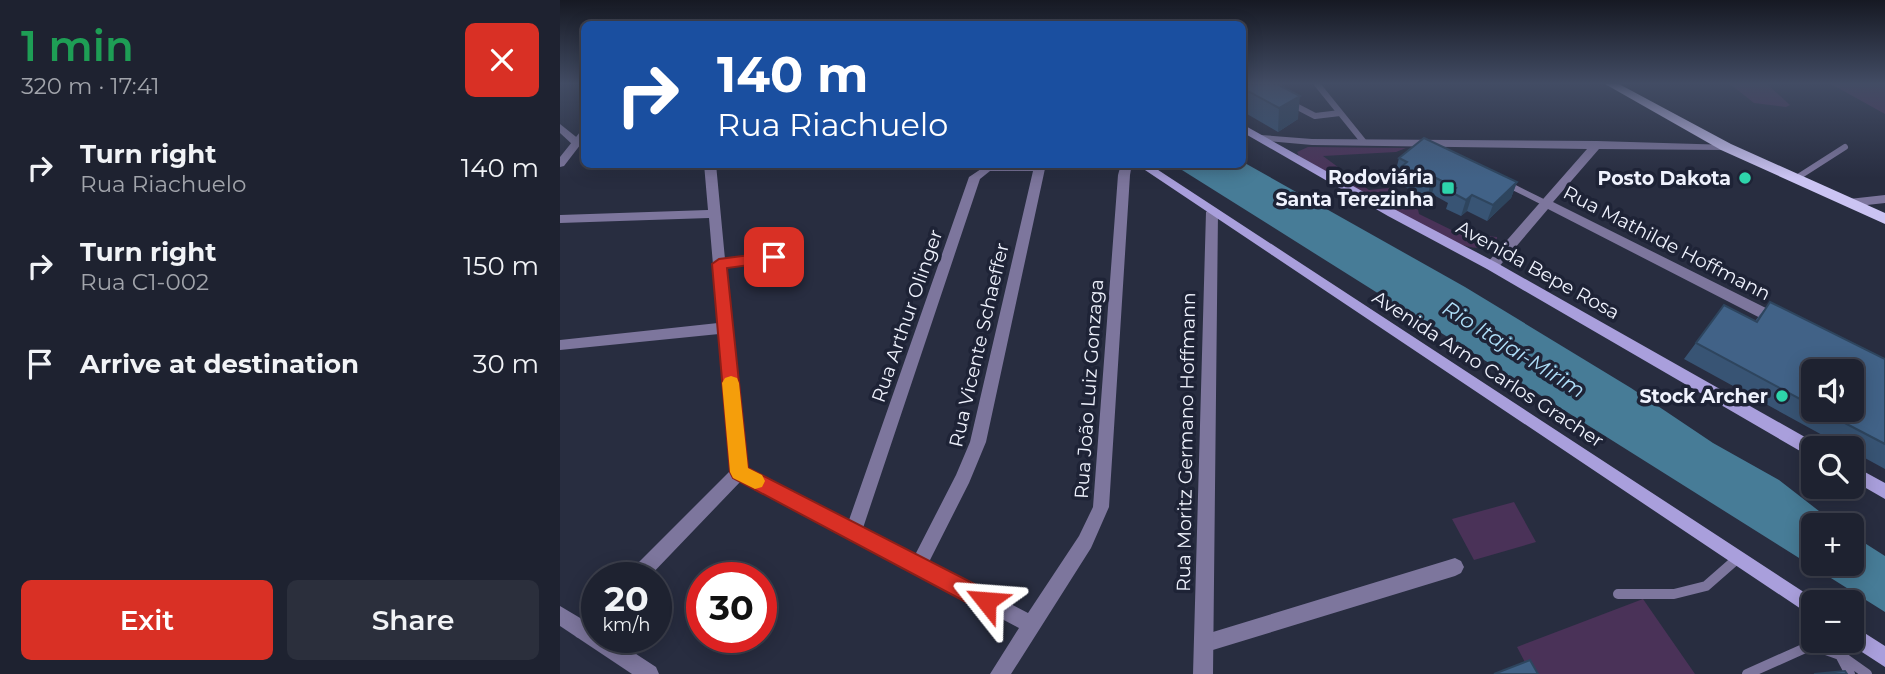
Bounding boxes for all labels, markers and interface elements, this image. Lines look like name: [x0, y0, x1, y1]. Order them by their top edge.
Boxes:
text: 1 min: [21, 20, 134, 72]
button: close: [465, 23, 539, 97]
text: 140 m: [717, 45, 869, 104]
icon: right: [602, 49, 693, 140]
text: 320 m · 17:41: [21, 72, 160, 100]
text: Rua Riachuelo: [717, 105, 948, 144]
text: Turn right: [80, 138, 216, 170]
icon: right: [21, 149, 59, 187]
text: 140 m: [461, 152, 539, 184]
place label: Rodoviária Santa Terezinha: [1275, 166, 1434, 211]
place label: Posto Dakota: [1597, 167, 1731, 190]
text: Rua Riachuelo: [80, 170, 246, 198]
marker: Posto Dakota: [1737, 170, 1753, 186]
marker: Rodoviária Santa Terezinha: [1440, 180, 1456, 196]
street label: Rua Mathilde Hoffmann: [1560, 181, 1774, 305]
street label: Avenida Bepe Rosa: [1452, 216, 1624, 324]
pin: [744, 227, 804, 287]
street label: Rua Arthur Olinger: [867, 227, 947, 405]
text: Turn right: [80, 236, 216, 268]
icon: arrive: [755, 238, 793, 276]
street label: Rua Vicente Schaeffer: [944, 241, 1014, 449]
icon: right: [21, 247, 59, 285]
text: 150 m: [463, 250, 539, 282]
text: Rua C1-002: [80, 268, 209, 296]
street label: Rua João Luiz Gonzaga: [1070, 278, 1108, 500]
street label: Avenida Arno Carlos Gracher: [1368, 286, 1608, 452]
street label: Rua Moritz Germano Hoffmann: [1172, 292, 1200, 592]
water label: Rio Itajaí-Mirim: [1438, 295, 1590, 403]
icon: arrive: [21, 345, 59, 383]
text: Arrive at destination: [80, 348, 359, 380]
text: 30 m: [473, 348, 539, 380]
map controls: [1801, 359, 1864, 653]
button: sound: [1801, 359, 1864, 422]
place label: Stock Archer: [1639, 385, 1768, 408]
marker: Stock Archer: [1774, 388, 1790, 404]
button: search: [1801, 436, 1864, 499]
button: +: [1801, 513, 1864, 576]
speed limit sign: 30: [686, 562, 777, 653]
position arrow: [949, 564, 1023, 638]
text: 20: [604, 577, 649, 620]
button: Exit: [21, 580, 273, 660]
button: Share: [287, 580, 539, 660]
button: −: [1801, 590, 1864, 653]
text: km/h: [602, 614, 651, 636]

